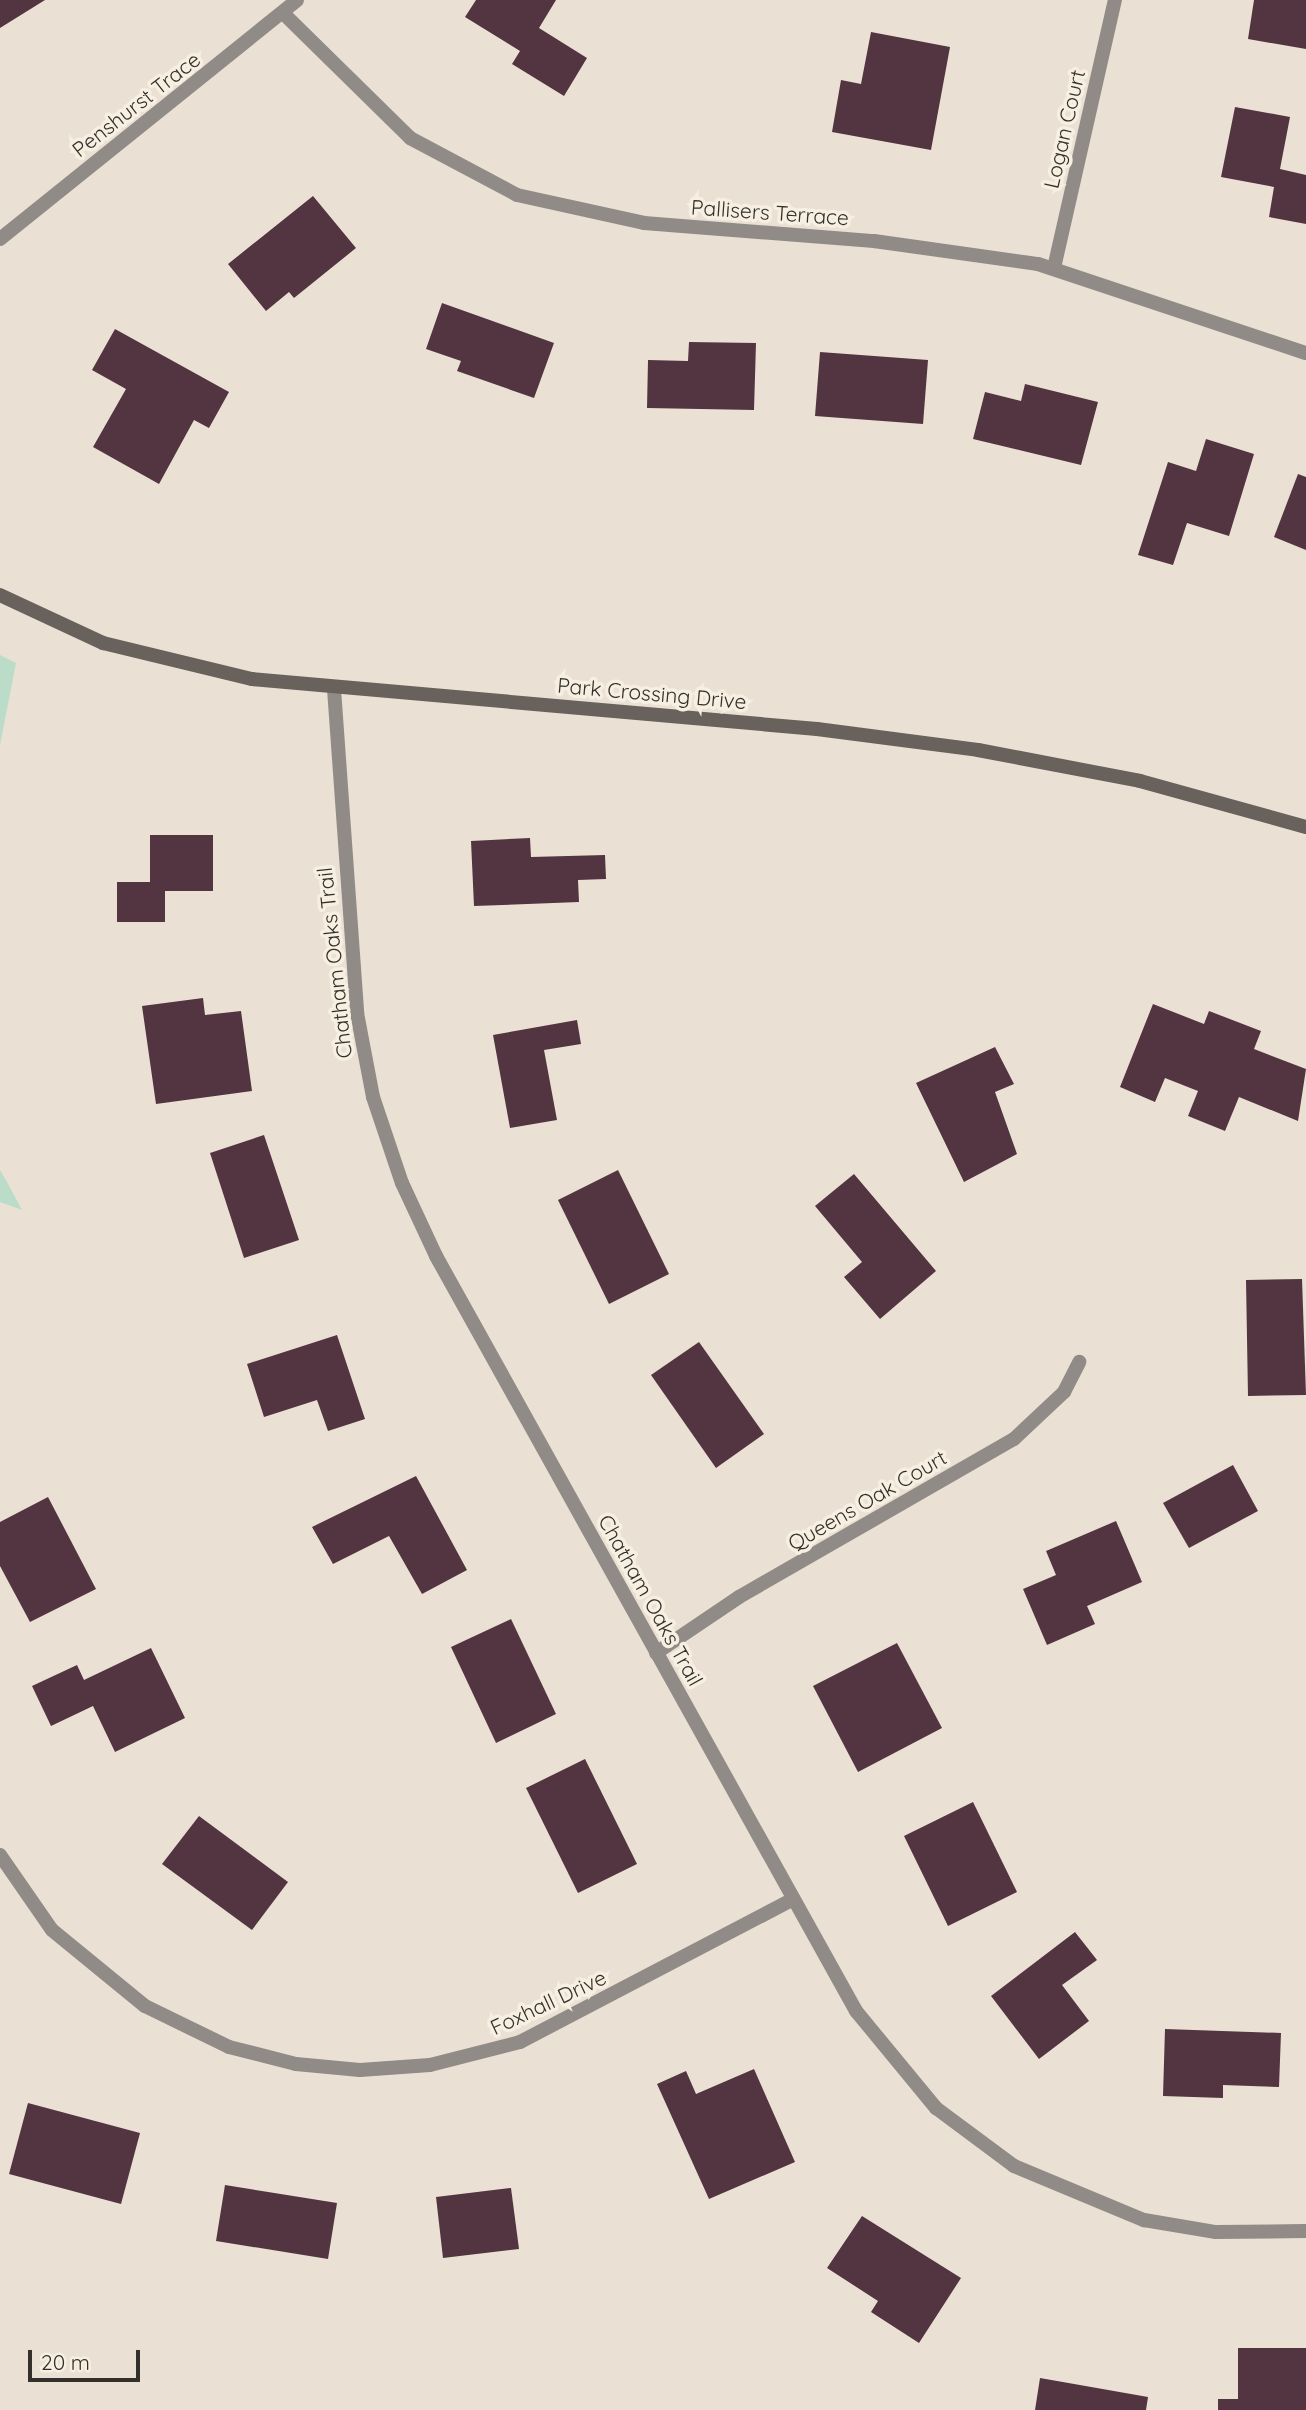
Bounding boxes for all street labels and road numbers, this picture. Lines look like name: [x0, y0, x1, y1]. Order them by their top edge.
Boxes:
street label: Penshurst Trace: [67, 46, 205, 162]
street label: Logan Court: [1038, 67, 1090, 191]
street label: Pallisers Terrace: [690, 194, 850, 230]
street label: Park Crossing Drive: [556, 672, 748, 714]
street label: Chatham Oaks Trail: [311, 866, 357, 1060]
street label: Queens Oak Court: [783, 1444, 951, 1556]
street label: Chatham Oaks Trail: [593, 1510, 709, 1690]
street label: Foxhall Drive: [486, 1964, 610, 2040]

